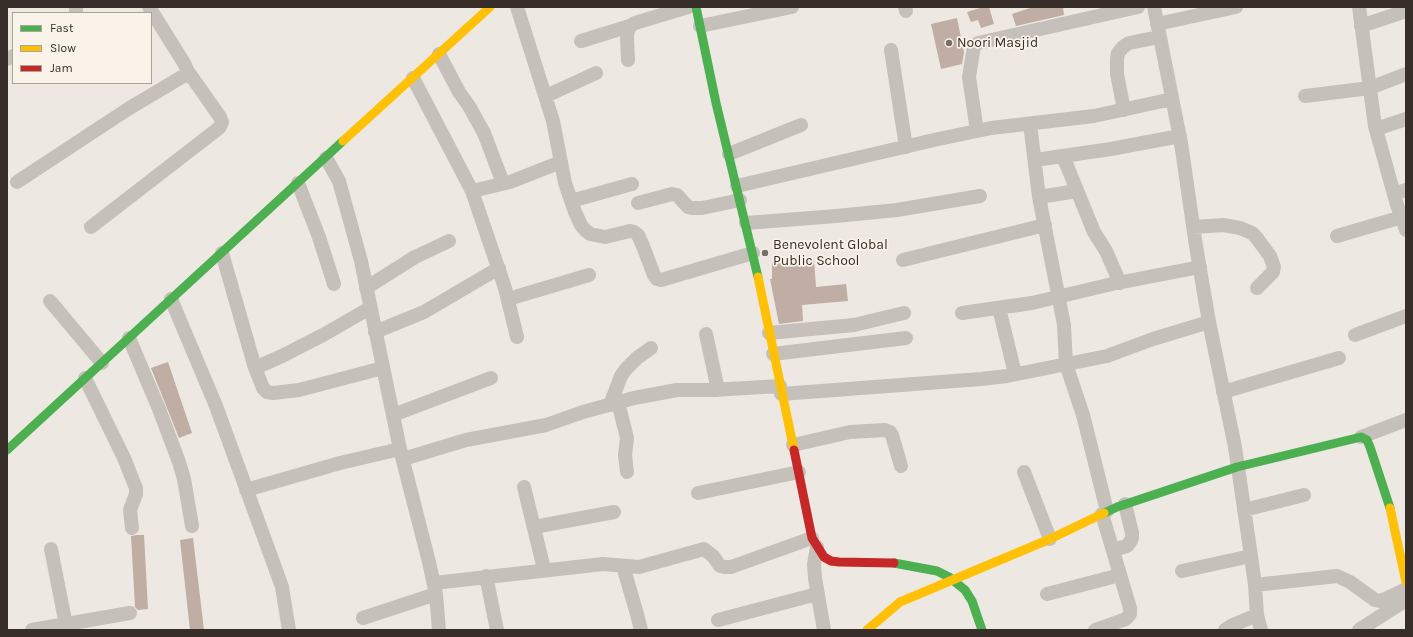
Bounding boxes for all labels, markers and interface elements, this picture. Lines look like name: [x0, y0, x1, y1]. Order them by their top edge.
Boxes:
legend: [12, 12, 152, 84]
text: Fast: [50, 21, 73, 35]
place label: Noori Masjid: [957, 35, 1038, 51]
marker: Noori Masjid: [944, 38, 954, 48]
text: Slow: [50, 41, 76, 55]
text: Jam: [50, 61, 73, 75]
place label: Benevolent Global Public School: [773, 237, 888, 270]
marker: Benevolent Global Public School: [760, 248, 770, 258]

